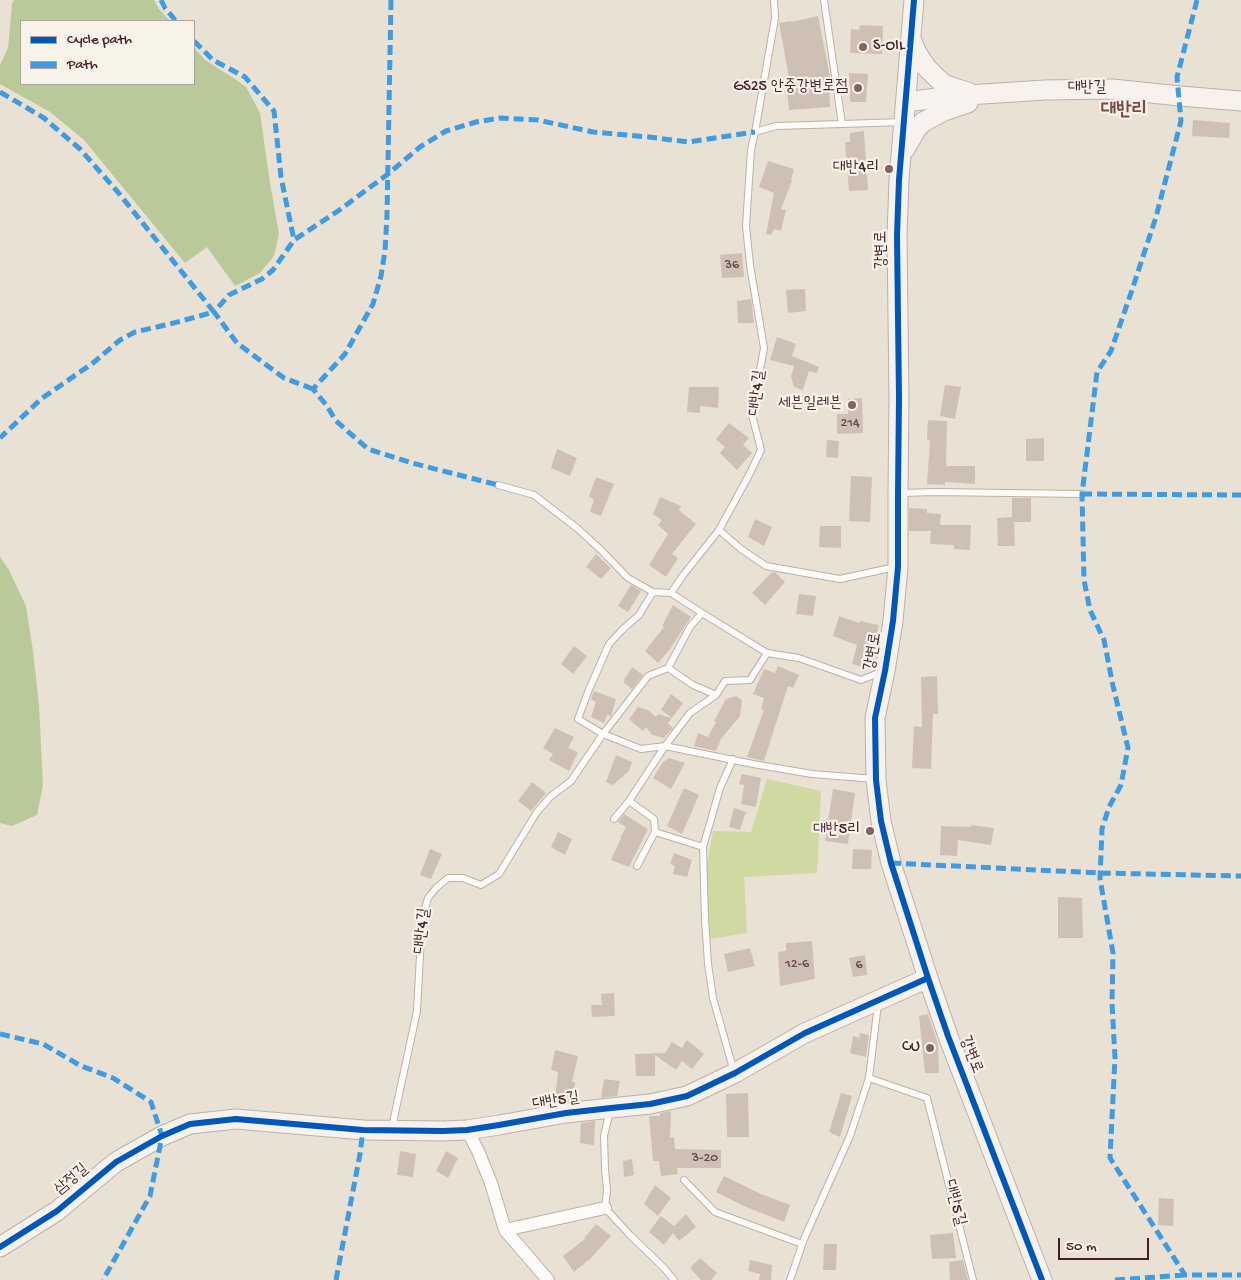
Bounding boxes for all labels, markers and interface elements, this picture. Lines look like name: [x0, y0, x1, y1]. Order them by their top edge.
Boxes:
legend: [20, 20, 195, 85]
text: Cycle path: [67, 31, 132, 49]
place label: S-OIL: [873, 37, 905, 57]
marker: S-OIL: [857, 41, 869, 53]
text: Path: [67, 56, 98, 74]
place label: GS25 안중강변로점: [733, 78, 848, 98]
street label: 대반길: [1068, 79, 1106, 99]
marker: GS25 안중강변로점: [852, 82, 864, 94]
district label: 대반리: [1101, 100, 1147, 122]
place label: 대반4리: [833, 159, 879, 179]
marker: 대반4리: [883, 163, 895, 175]
street label: 강변로: [873, 231, 893, 269]
house number: 36: [725, 258, 739, 274]
street label: 대반4길: [746, 369, 770, 417]
place label: 세븐일레븐: [778, 395, 842, 415]
marker: 세븐일레븐: [846, 399, 858, 411]
house number: 214: [840, 416, 860, 432]
street label: 강변로: [861, 631, 887, 673]
place label: 대반5리: [813, 821, 860, 841]
marker: 대반5리: [864, 825, 876, 837]
street label: 대반4길: [411, 907, 435, 955]
house number: 12-6: [785, 957, 809, 973]
house number: 6: [855, 958, 863, 974]
street label: 강변로: [954, 1034, 986, 1076]
place label: CU: [902, 1038, 920, 1058]
marker: CU: [924, 1042, 936, 1054]
street label: 대반5길: [531, 1089, 581, 1115]
house number: 3-20: [692, 1151, 718, 1167]
street label: 삼정길: [51, 1160, 93, 1200]
street label: 대반5길: [939, 1178, 969, 1228]
scale bar: [1061, 1228, 1152, 1260]
text: 50 m: [1066, 1238, 1097, 1256]

